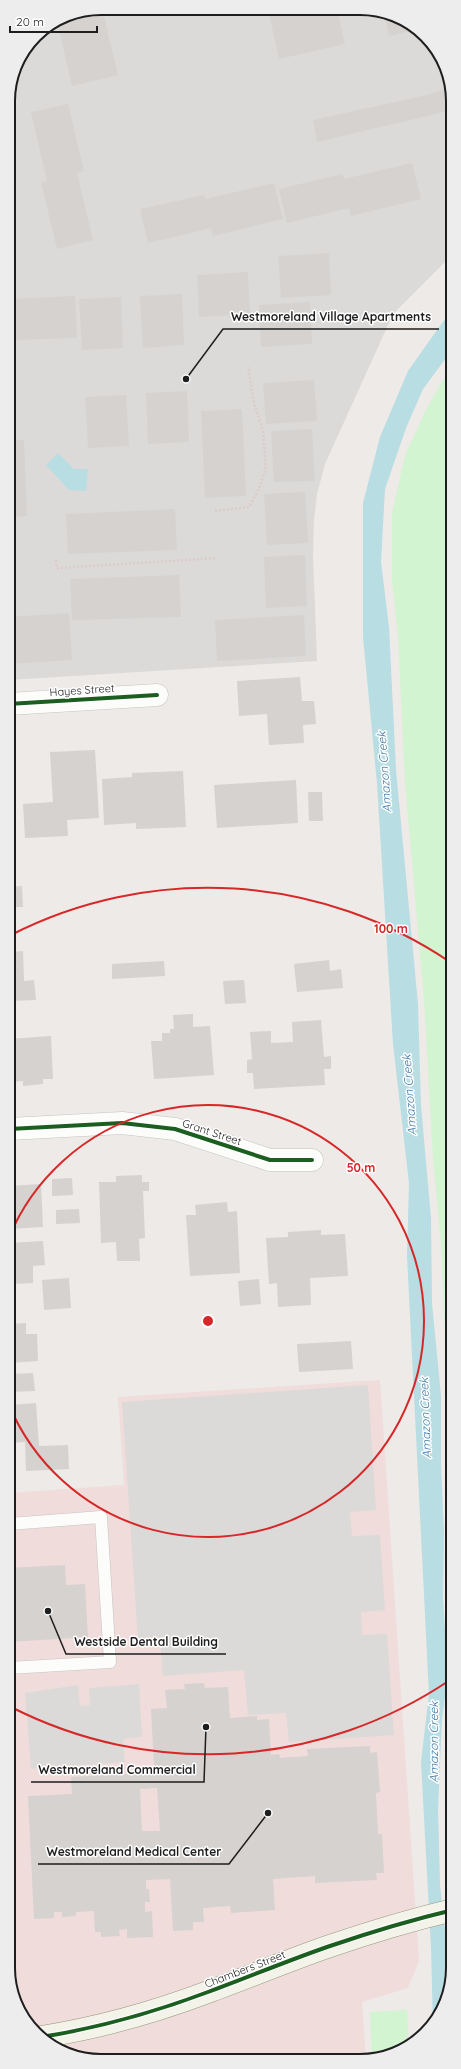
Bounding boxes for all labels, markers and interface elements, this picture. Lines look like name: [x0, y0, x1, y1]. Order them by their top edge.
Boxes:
scale bar: [10, 8, 97, 34]
text: 20 m: [16, 14, 44, 29]
callout: Westmoreland Village Apartments: [223, 305, 439, 329]
text: Westmoreland Village Apartments: [231, 309, 431, 324]
street label: Hayes Street: [49, 681, 115, 699]
water label: Amazon Creek: [374, 729, 394, 813]
text: 100 m: [374, 921, 408, 936]
water label: Amazon Creek: [399, 1052, 419, 1136]
street label: Grant Street: [181, 1116, 244, 1148]
text: 50 m: [347, 1160, 375, 1175]
centre of rings: [201, 1314, 215, 1328]
water label: Amazon Creek: [416, 1376, 434, 1459]
callout: Westside Dental Building: [66, 1630, 226, 1654]
text: Westside Dental Building: [74, 1634, 218, 1649]
water label: Amazon Creek: [426, 1700, 441, 1783]
callout: Westmoreland Commercial: [31, 1758, 204, 1782]
text: Westmoreland Commercial: [38, 1762, 196, 1777]
callout: Westmoreland Medical Center: [38, 1840, 229, 1864]
text: Westmoreland Medical Center: [47, 1844, 221, 1859]
street label: Chambers Street: [203, 1947, 288, 1991]

